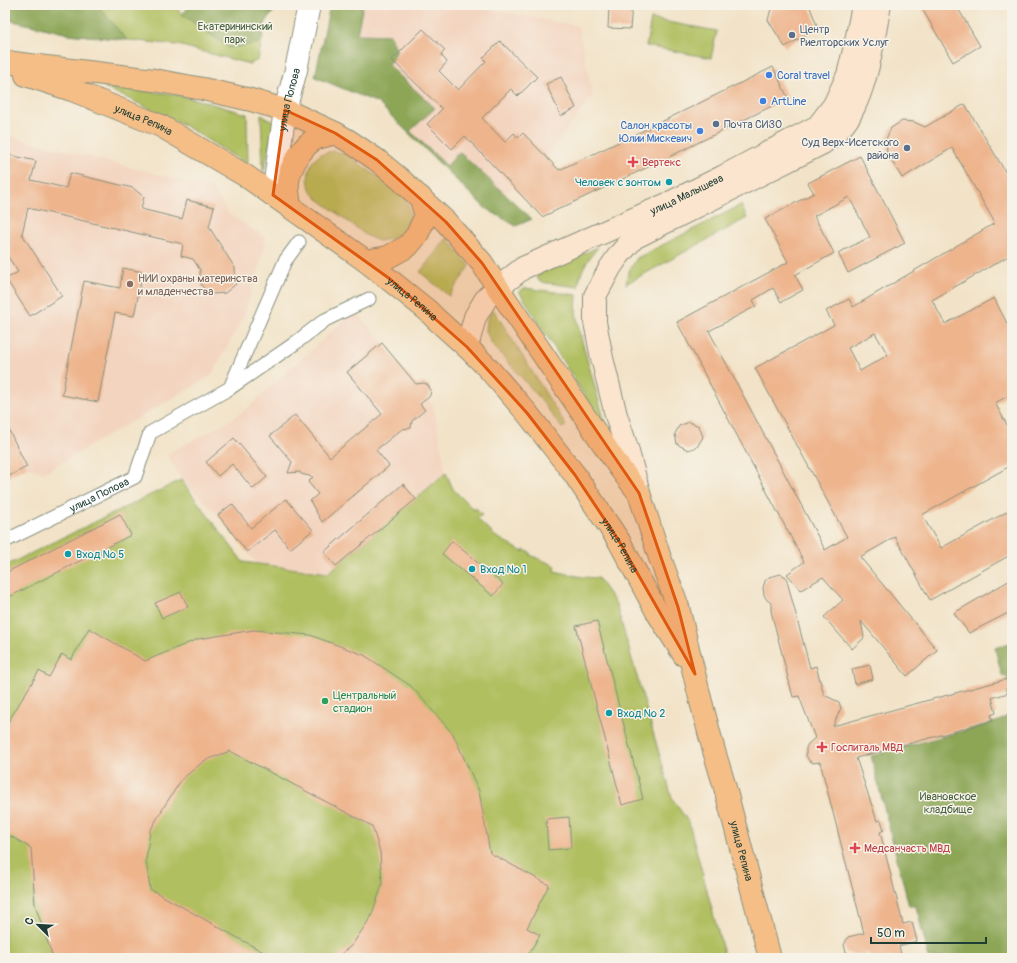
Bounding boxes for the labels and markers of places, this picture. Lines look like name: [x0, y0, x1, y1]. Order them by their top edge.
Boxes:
place label: Центр Риелторских Услуг: [800, 23, 889, 49]
marker: Центр Риелторских Услуг: [787, 30, 797, 40]
place label: Coral travel: [777, 69, 830, 82]
marker: Coral travel: [764, 70, 774, 80]
place label: ArtLine: [771, 95, 807, 108]
marker: ArtLine: [758, 96, 768, 106]
place label: Почта СИЗО: [724, 118, 782, 131]
place label: Салон красоты Юлии Мискевич: [619, 119, 692, 145]
marker: Почта СИЗО: [711, 119, 721, 129]
marker: Салон красоты Юлии Мискевич: [695, 126, 705, 136]
place label: Суд Верх-Исетского района: [802, 136, 899, 162]
marker: Суд Верх-Исетского района: [902, 143, 912, 153]
marker: Вертекс: [627, 156, 639, 168]
place label: Вертекс: [642, 156, 681, 169]
place label: Человек с зонтом: [575, 176, 661, 189]
marker: Человек с зонтом: [664, 177, 674, 187]
place label: НИИ охраны материнства и младенчества: [138, 272, 258, 298]
marker: НИИ охраны материнства и младенчества: [125, 279, 135, 289]
place label: Вход № 5: [76, 548, 124, 561]
marker: Вход № 5: [63, 549, 73, 559]
place label: Вход № 1: [480, 563, 527, 576]
marker: Вход № 1: [467, 564, 477, 574]
place label: Центральный стадион: [333, 689, 396, 715]
marker: Центральный стадион: [320, 696, 330, 706]
place label: Вход № 2: [617, 707, 666, 720]
marker: Вход № 2: [604, 708, 614, 718]
marker: Госпиталь МВД: [816, 741, 828, 753]
place label: Госпиталь МВД: [831, 741, 903, 754]
marker: Медсанчасть МВД: [849, 842, 861, 854]
place label: Медсанчасть МВД: [864, 842, 950, 855]

